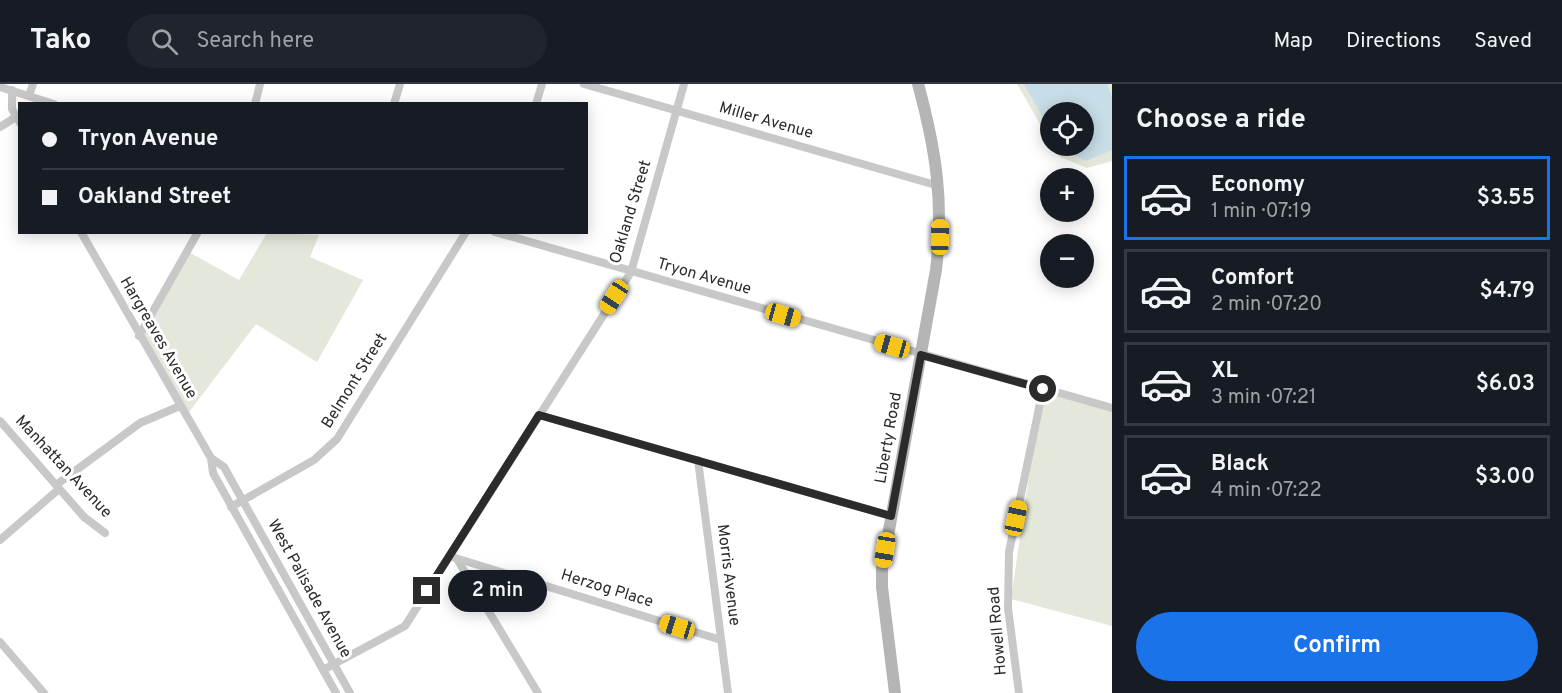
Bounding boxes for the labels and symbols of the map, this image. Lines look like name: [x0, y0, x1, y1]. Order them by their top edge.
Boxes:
street label: Miller Avenue: [717, 98, 815, 144]
street label: Oakland Street: [606, 158, 656, 266]
car: [931, 219, 949, 255]
street label: Tryon Avenue: [655, 254, 753, 300]
street label: Hargreaves Avenue: [115, 273, 201, 403]
car: [597, 277, 631, 317]
car: [763, 301, 803, 329]
street label: Belmont Street: [318, 330, 392, 432]
car: [872, 332, 912, 360]
route start: [1029, 375, 1056, 402]
street label: Liberty Road: [871, 391, 907, 485]
street label: Manhattan Avenue: [10, 411, 116, 523]
car: [1003, 499, 1029, 537]
street label: West Palisade Avenue: [263, 516, 355, 662]
street label: Morris Avenue: [712, 523, 744, 627]
car: [873, 531, 897, 569]
street label: Herzog Place: [558, 565, 656, 613]
callout: 2 min: [448, 570, 547, 612]
route end: [413, 577, 440, 604]
street label: Howell Road: [984, 586, 1012, 676]
car: [657, 613, 697, 641]

